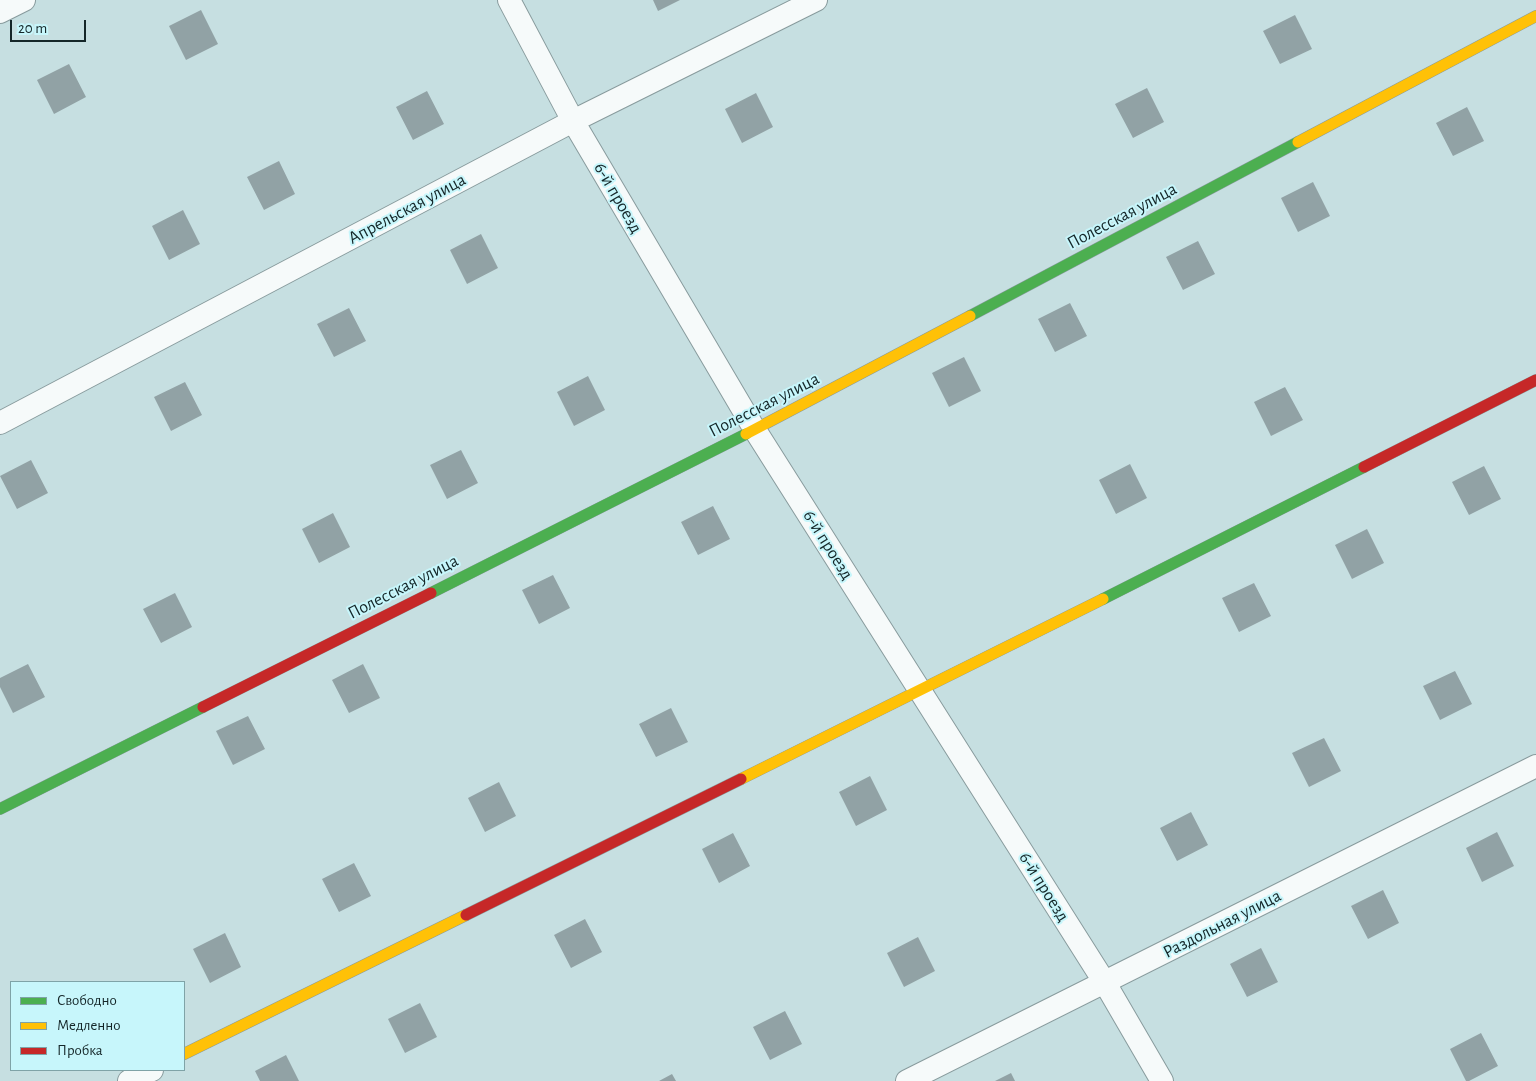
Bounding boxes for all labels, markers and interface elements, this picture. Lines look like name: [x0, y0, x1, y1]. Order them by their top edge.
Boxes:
scale bar: [12, 10, 89, 42]
text: 20 m: [18, 21, 47, 36]
street label: 6-й проезд: [589, 159, 647, 237]
street label: Апрельская улица: [344, 169, 470, 249]
street label: Полесская улица: [1063, 178, 1181, 254]
street label: Полесская улица: [705, 368, 823, 442]
street label: 6-й проезд: [798, 506, 858, 584]
street label: Полесская улица: [344, 550, 462, 624]
street label: 6-й проезд: [1014, 848, 1074, 926]
street label: Раздольная улица: [1159, 885, 1285, 963]
legend: [10, 981, 185, 1071]
text: Свободно: [57, 993, 117, 1008]
text: Медленно: [57, 1018, 121, 1033]
text: Пробка: [57, 1043, 103, 1058]

